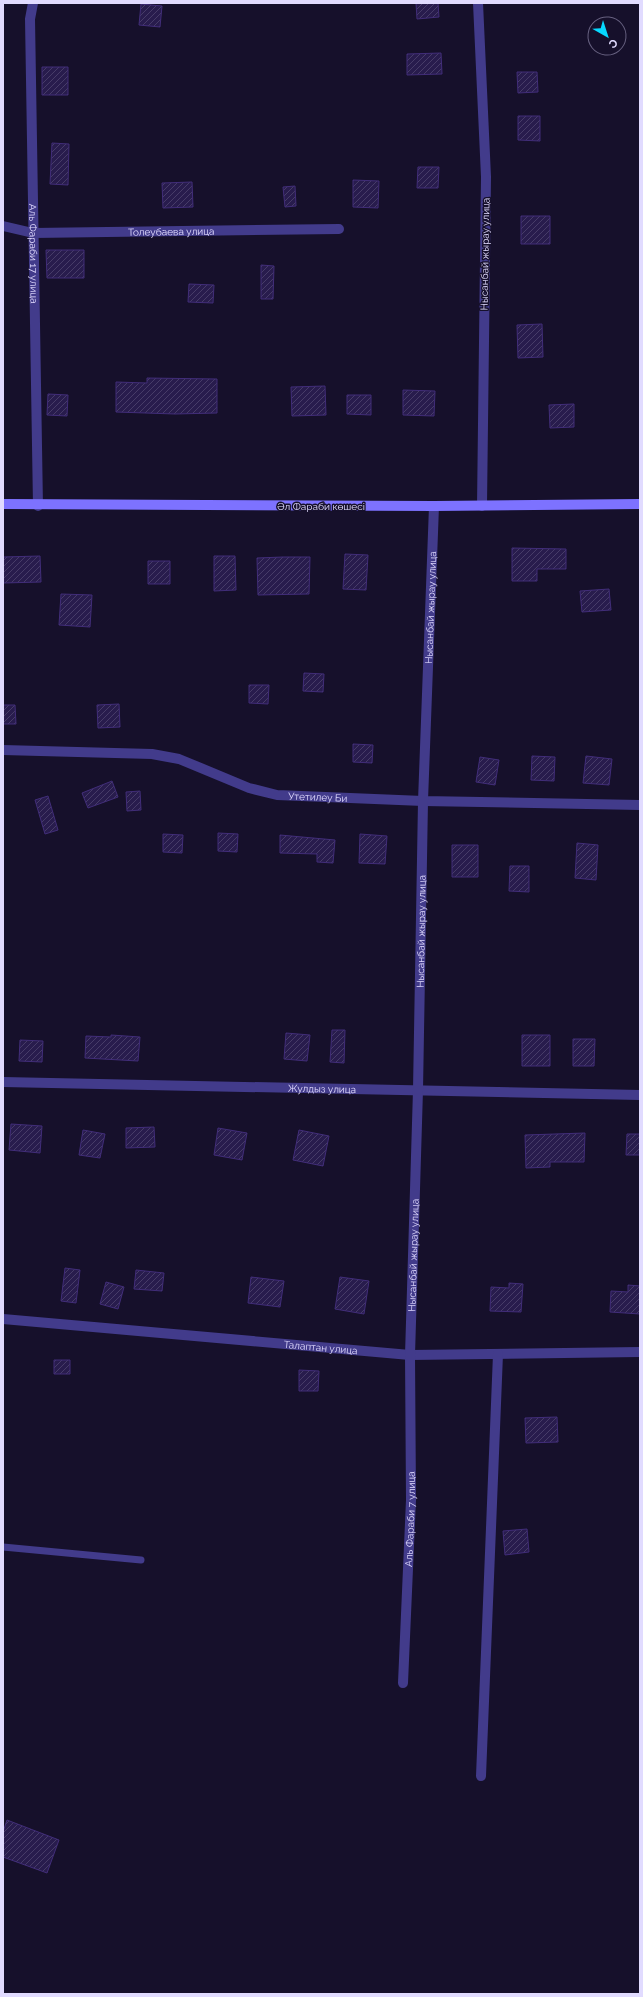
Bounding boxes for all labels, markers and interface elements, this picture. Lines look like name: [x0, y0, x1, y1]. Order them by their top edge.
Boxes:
north arrow: [587, 16, 627, 56]
text: С: [606, 36, 620, 51]
street label: Нысанбай жырау улица: [479, 198, 491, 310]
street label: Аль Фараби 17 улица: [28, 204, 40, 304]
street label: Толеубаева улица: [128, 225, 215, 237]
street label: Әл Фараби көшесі: [277, 501, 365, 512]
street label: Нысанбай жырау улица: [423, 551, 438, 664]
street label: Утетилеу Би: [288, 790, 348, 803]
street label: Нысанбай жырау улица: [414, 875, 427, 988]
street label: Жулдыз улица: [288, 1082, 356, 1095]
street label: Нысанбай жырау улица: [406, 1199, 420, 1312]
street label: Талаптан улица: [283, 1338, 358, 1356]
street label: Аль Фараби 7 улица: [403, 1471, 417, 1567]

